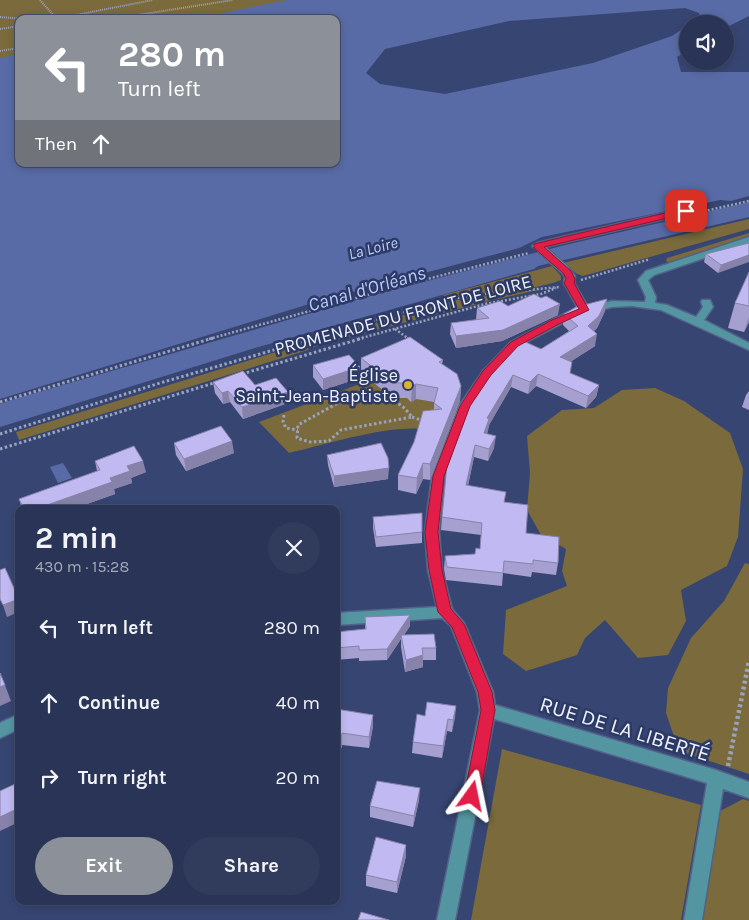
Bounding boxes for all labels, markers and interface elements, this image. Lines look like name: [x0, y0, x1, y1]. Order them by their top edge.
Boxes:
map controls: [679, 15, 734, 70]
button: sound: [679, 15, 734, 70]
text: 280 m: [118, 34, 226, 75]
icon: left: [35, 35, 100, 100]
text: Turn left: [118, 76, 201, 102]
icon: ahead: [87, 130, 115, 158]
text: Then: [35, 133, 77, 155]
pin: [665, 190, 707, 232]
icon: arrive: [672, 197, 700, 225]
water label: La Loire: [346, 233, 400, 263]
water label: Canal d'Orléans: [306, 262, 428, 316]
street label: PROMENADE DU FRONT DE LOIRE: [272, 270, 534, 360]
place label: Église Saint-Jean-Baptiste: [235, 363, 398, 407]
marker: Église Saint-Jean-Baptiste: [402, 379, 414, 391]
text: 2 min: [35, 520, 118, 556]
button: close: [268, 522, 320, 574]
text: 430 m · 15:28: [35, 557, 129, 576]
icon: left: [35, 614, 63, 642]
text: Turn left: [78, 617, 153, 639]
text: 280 m: [264, 617, 320, 639]
icon: ahead: [35, 689, 63, 717]
text: Continue: [78, 692, 160, 714]
text: 40 m: [276, 692, 320, 714]
street label: RUE DE LA LIBERTÉ: [537, 692, 713, 766]
icon: right: [35, 764, 63, 792]
text: Turn right: [78, 767, 167, 789]
text: 20 m: [275, 767, 320, 789]
position arrow: [445, 769, 497, 821]
button: Exit: [35, 837, 173, 895]
button: Share: [183, 837, 320, 895]

